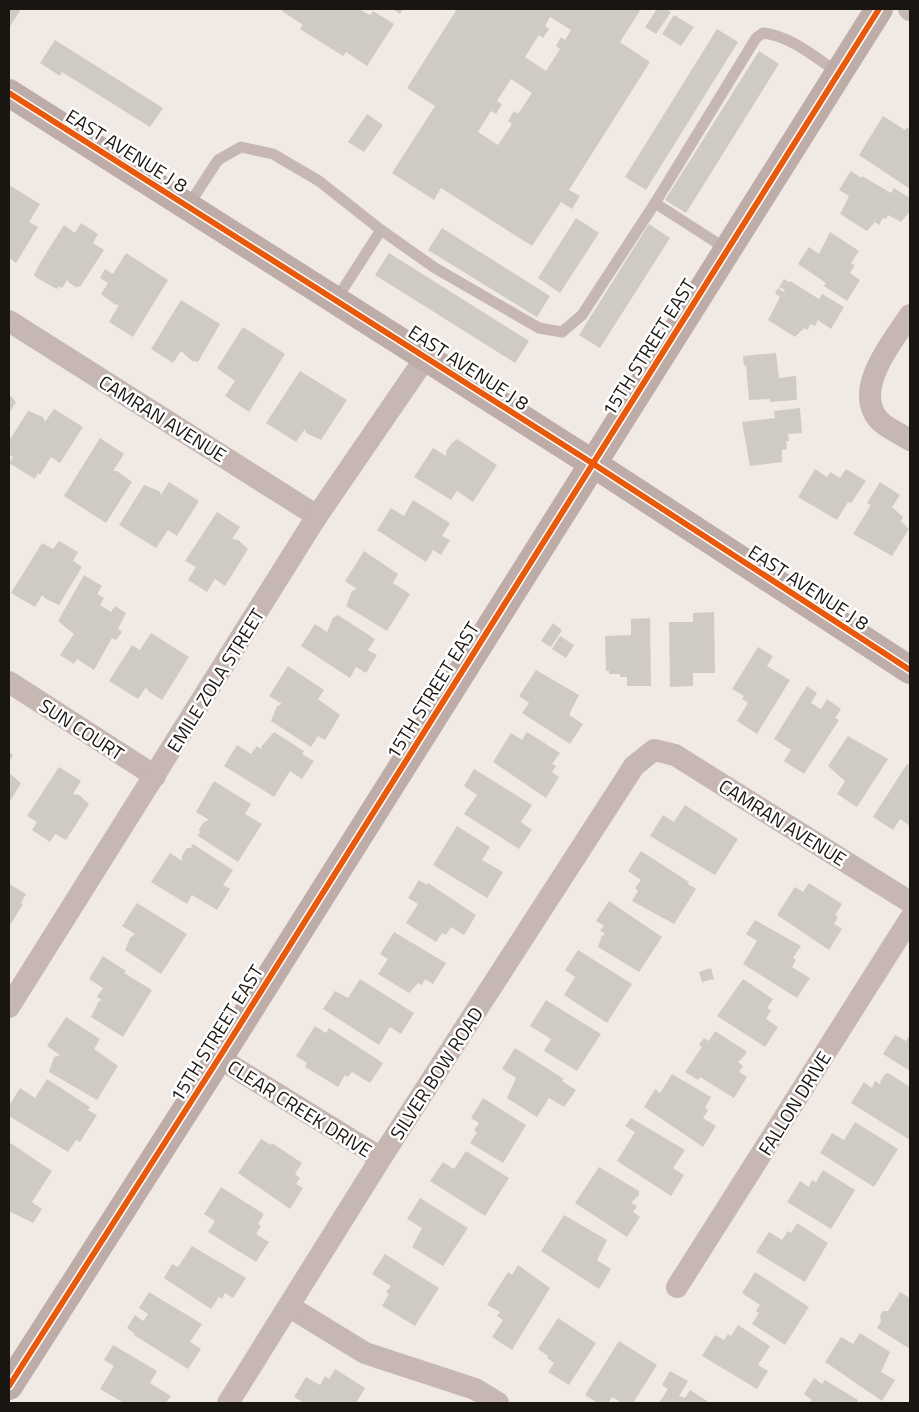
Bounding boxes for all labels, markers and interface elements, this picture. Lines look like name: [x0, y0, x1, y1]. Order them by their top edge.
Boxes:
street label: EAST AVENUE J 8: [61, 101, 194, 199]
street label: 15TH STREET EAST: [594, 273, 702, 421]
street label: EAST AVENUE J 8: [403, 317, 535, 417]
street label: CAMRAN AVENUE: [94, 367, 232, 469]
street label: EAST AVENUE J 8: [743, 537, 875, 637]
street label: EMILE ZOLA STREET: [159, 602, 271, 758]
street label: 15TH STREET EAST: [378, 616, 486, 764]
street label: SUN COURT: [34, 691, 130, 767]
street label: CAMRAN AVENUE: [714, 771, 852, 873]
street label: 15TH STREET EAST: [162, 959, 270, 1107]
street label: SILVER BOW ROAD: [382, 1001, 490, 1145]
street label: FALLON DRIVE: [750, 1045, 838, 1161]
street label: CLEAR CREEK DRIVE: [222, 1052, 378, 1164]

